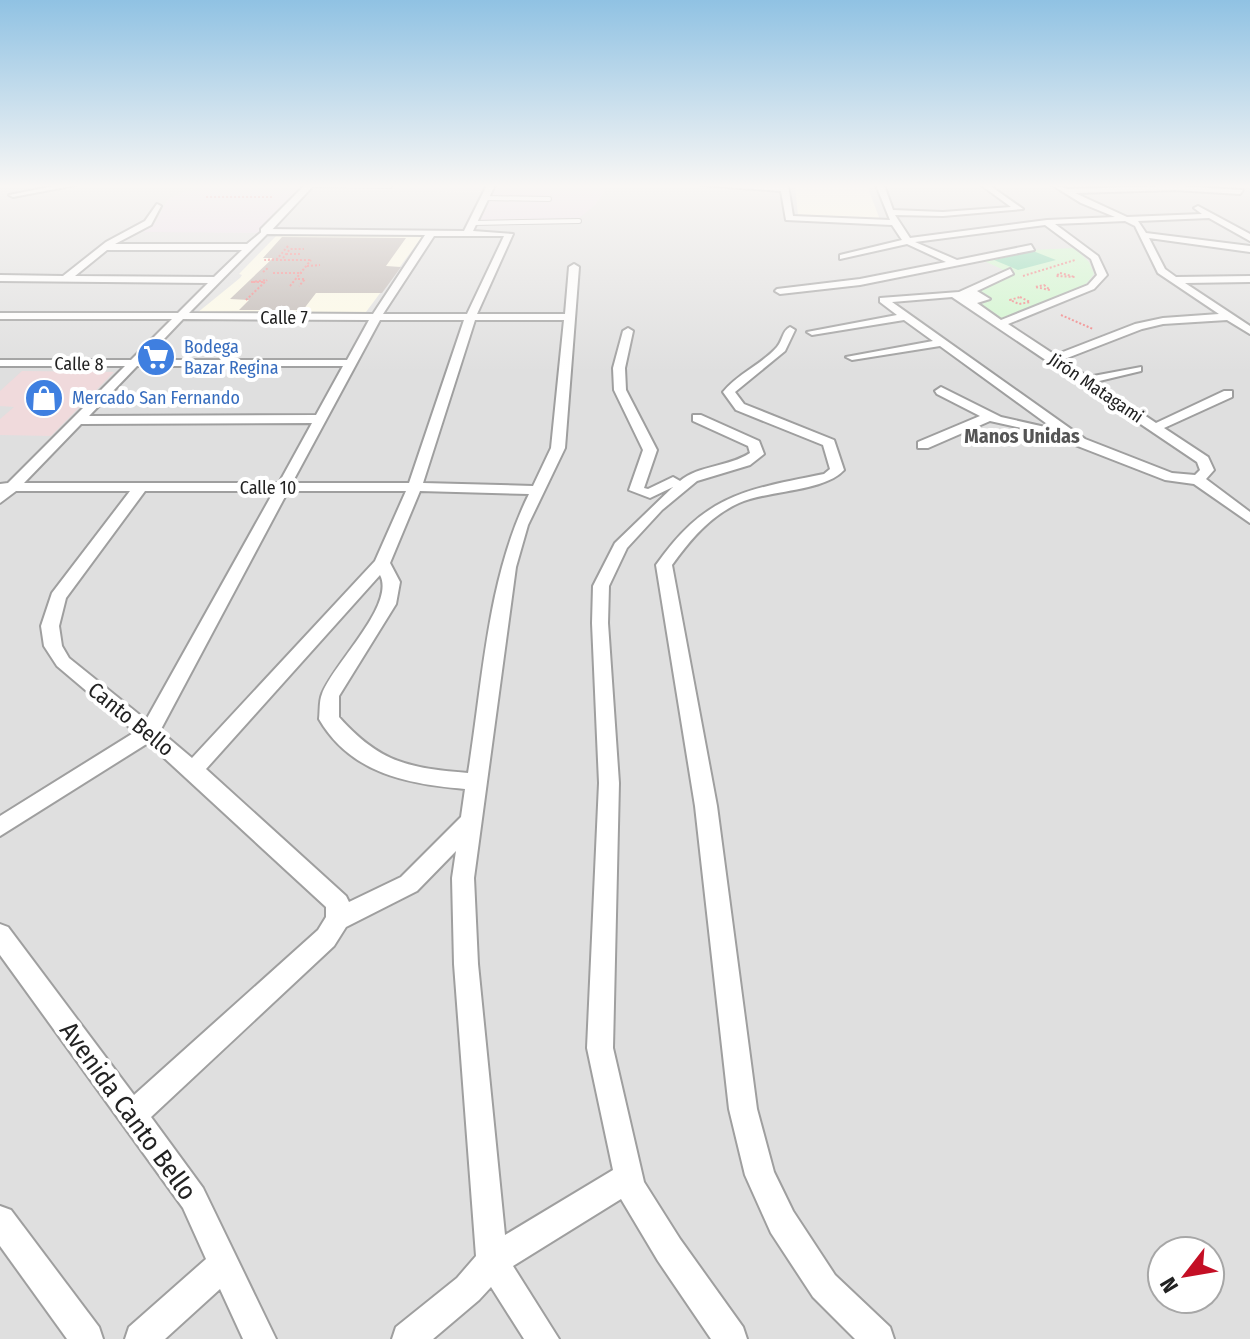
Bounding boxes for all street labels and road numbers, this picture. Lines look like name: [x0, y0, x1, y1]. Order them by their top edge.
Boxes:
street label: Calle 7: [260, 307, 308, 329]
street label: Jirón Matagami: [1044, 348, 1148, 428]
street label: Calle 8: [54, 353, 104, 375]
street label: Calle 10: [240, 477, 296, 499]
street label: Canto Bello: [83, 676, 179, 762]
street label: Avenida Canto Bello: [53, 1016, 203, 1206]

